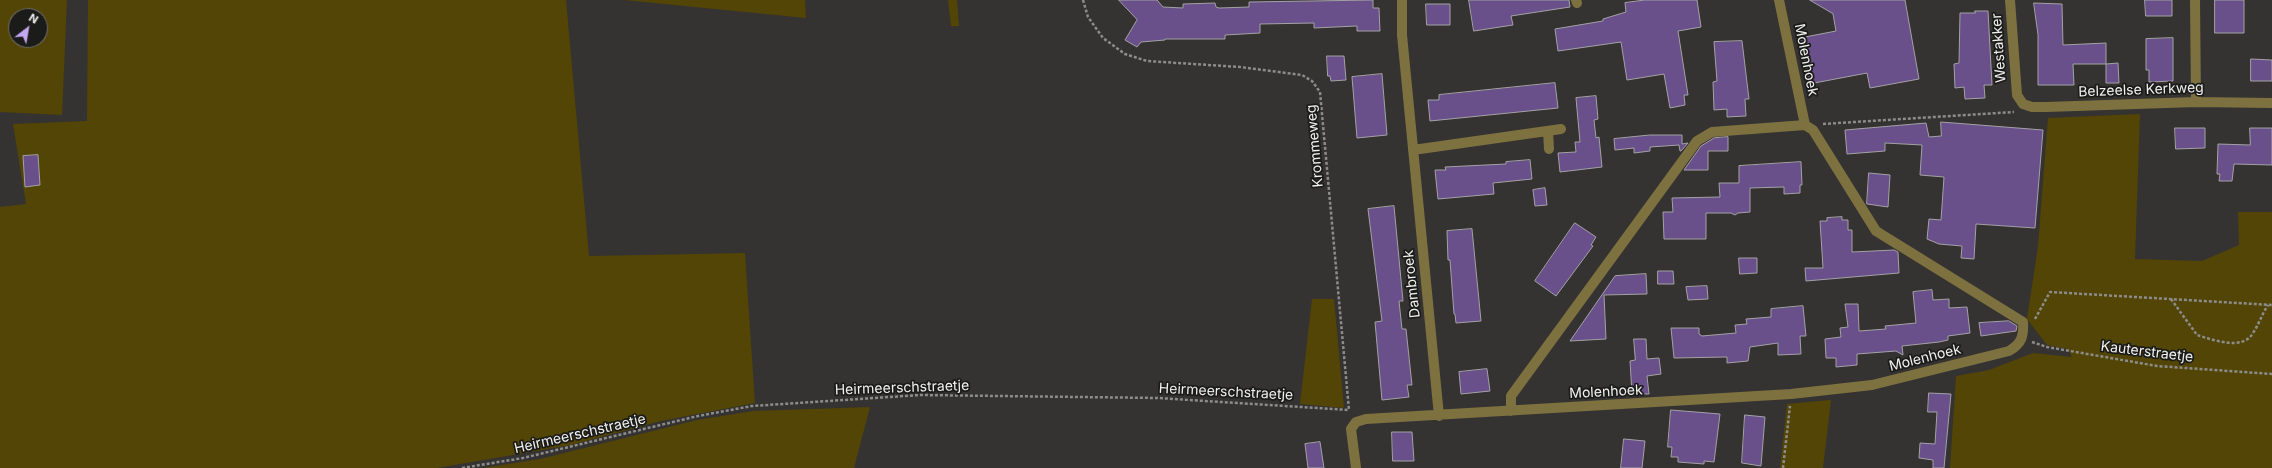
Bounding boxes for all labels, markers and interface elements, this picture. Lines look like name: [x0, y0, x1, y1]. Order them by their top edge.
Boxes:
north arrow: [8, 8, 48, 48]
text: N: [26, 10, 41, 27]
street label: Westakker: [1988, 13, 2010, 83]
street label: Molenhoek: [1791, 22, 1821, 98]
street label: Belzeelse Kerkweg: [2078, 79, 2204, 101]
street label: Krommeweg: [1303, 104, 1327, 188]
street label: Dambroek: [1400, 249, 1424, 319]
street label: Kauterstraetje: [2100, 338, 2194, 366]
street label: Molenhoek: [1887, 341, 1963, 375]
street label: Heirmeerschstraetje: [834, 377, 970, 399]
street label: Heirmeerschstraetje: [1158, 380, 1294, 404]
street label: Molenhoek: [1569, 382, 1643, 402]
street label: Heirmeerschstraetje: [513, 411, 647, 457]

